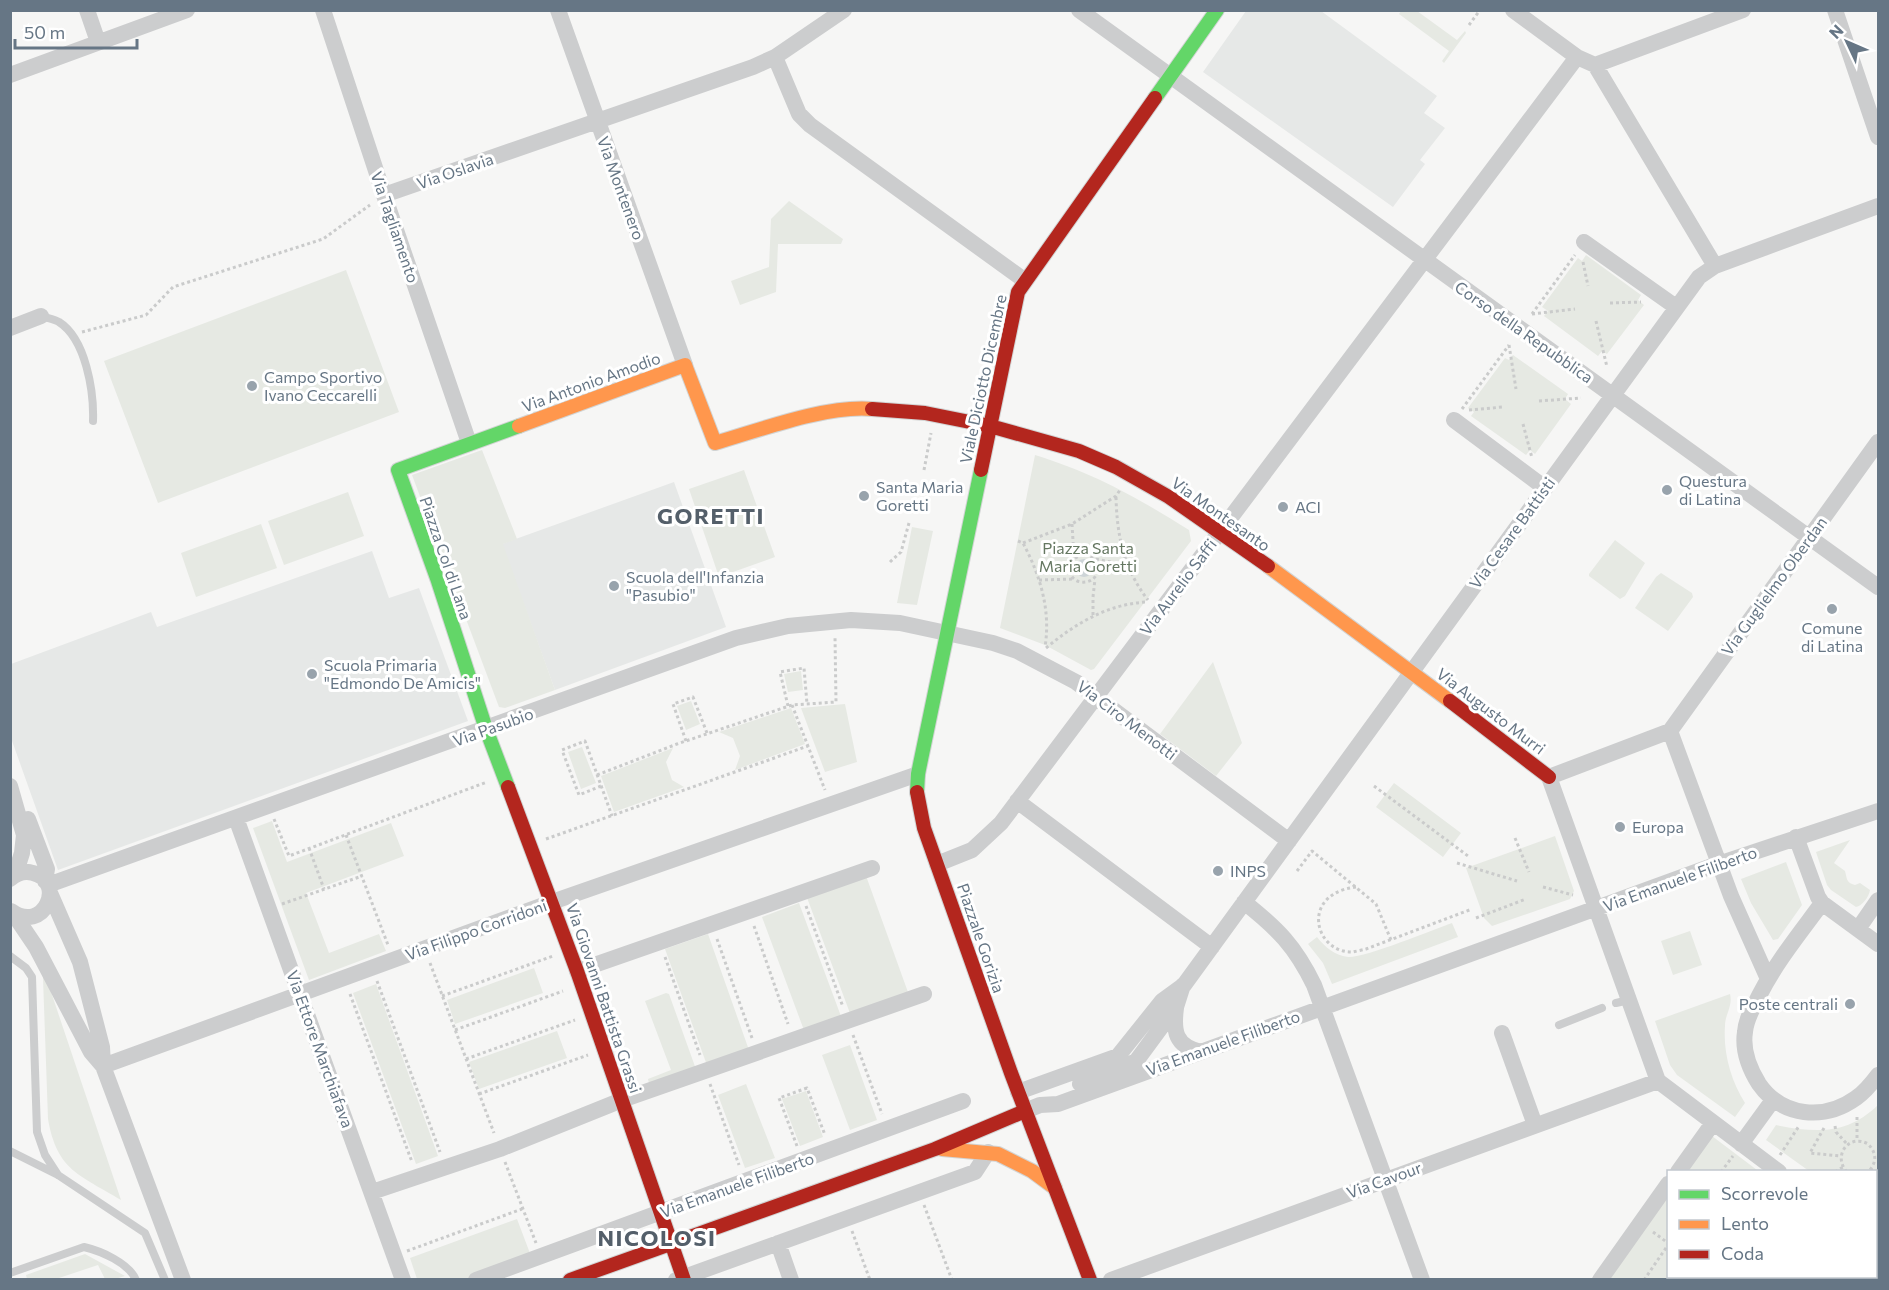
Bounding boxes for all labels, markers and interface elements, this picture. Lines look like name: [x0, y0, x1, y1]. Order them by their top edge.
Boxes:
scale bar: [15, 12, 136, 50]
north arrow: [1817, 12, 1877, 72]
text: N: [1825, 20, 1847, 42]
text: 50 m: [24, 21, 65, 43]
street label: Via Montenero: [594, 134, 649, 242]
street label: Via Oslavia: [414, 149, 496, 193]
street label: Via Tagliamento: [368, 169, 423, 285]
street label: Corso della Repubblica: [1452, 277, 1597, 386]
street label: Viale Diciotto Dicembre: [955, 293, 1010, 465]
street label: Via Antonio Amodio: [519, 348, 663, 415]
place label: Campo Sportivo Ivano Ceccarelli: [264, 367, 382, 404]
marker: Campo Sportivo Ivano Ceccarelli: [245, 379, 259, 393]
place label: Questura di Latina: [1679, 471, 1747, 508]
street label: Via Montesanto: [1168, 472, 1274, 555]
street label: Via Cesare Battisti: [1465, 473, 1558, 592]
place label: Santa Maria Goretti: [876, 477, 963, 514]
marker: Questura di Latina: [1660, 483, 1674, 497]
marker: Santa Maria Goretti: [857, 489, 871, 503]
street label: Piazza Col di Lana: [416, 494, 476, 622]
place label: ACI: [1295, 497, 1321, 516]
marker: ACI: [1276, 500, 1290, 514]
district label: GORETTI: [657, 502, 765, 529]
street label: Via Guglielmo Oberdan: [1717, 513, 1830, 659]
street label: Via Aurelio Saffi: [1135, 535, 1220, 639]
park label: Piazza Santa Maria Goretti: [1039, 538, 1137, 575]
place label: Scuola dell'Infanzia "Pasubio": [626, 567, 764, 604]
marker: Scuola dell'Infanzia "Pasubio": [607, 579, 621, 593]
marker: Comune di Latina: [1825, 602, 1839, 616]
place label: Comune di Latina: [1801, 618, 1863, 655]
place label: Scuola Primaria "Edmondo De Amicis": [324, 655, 481, 692]
street label: Via Augusto Murri: [1433, 663, 1549, 758]
marker: Scuola Primaria "Edmondo De Amicis": [305, 667, 319, 681]
street label: Via Ciro Menotti: [1074, 676, 1181, 763]
street label: Via Pasubio: [450, 703, 536, 750]
place label: Europa: [1632, 817, 1684, 836]
marker: Europa: [1613, 820, 1627, 834]
street label: Via Emanuele Filiberto: [1600, 842, 1759, 915]
place label: INPS: [1230, 861, 1266, 880]
marker: INPS: [1211, 864, 1225, 878]
street label: Piazzale Gorizia: [954, 881, 1009, 995]
street label: Via Filippo Corridoni: [403, 895, 549, 964]
street label: Via Giovanni Battista Grassi: [563, 900, 646, 1095]
street label: Via Ettore Marchiafava: [283, 968, 358, 1130]
place label: Poste centrali: [1739, 994, 1838, 1013]
marker: Poste centrali: [1843, 997, 1857, 1011]
street label: Via Emanuele Filiberto: [1143, 1006, 1302, 1079]
street label: Via Emanuele Filiberto: [657, 1148, 816, 1221]
street label: Via Cavour: [1344, 1157, 1425, 1202]
legend: [1667, 1170, 1877, 1278]
text: Scorrevole: [1721, 1182, 1808, 1204]
text: Lento: [1721, 1212, 1769, 1234]
district label: NICOLOSI: [598, 1224, 716, 1251]
text: Coda: [1721, 1242, 1764, 1264]

